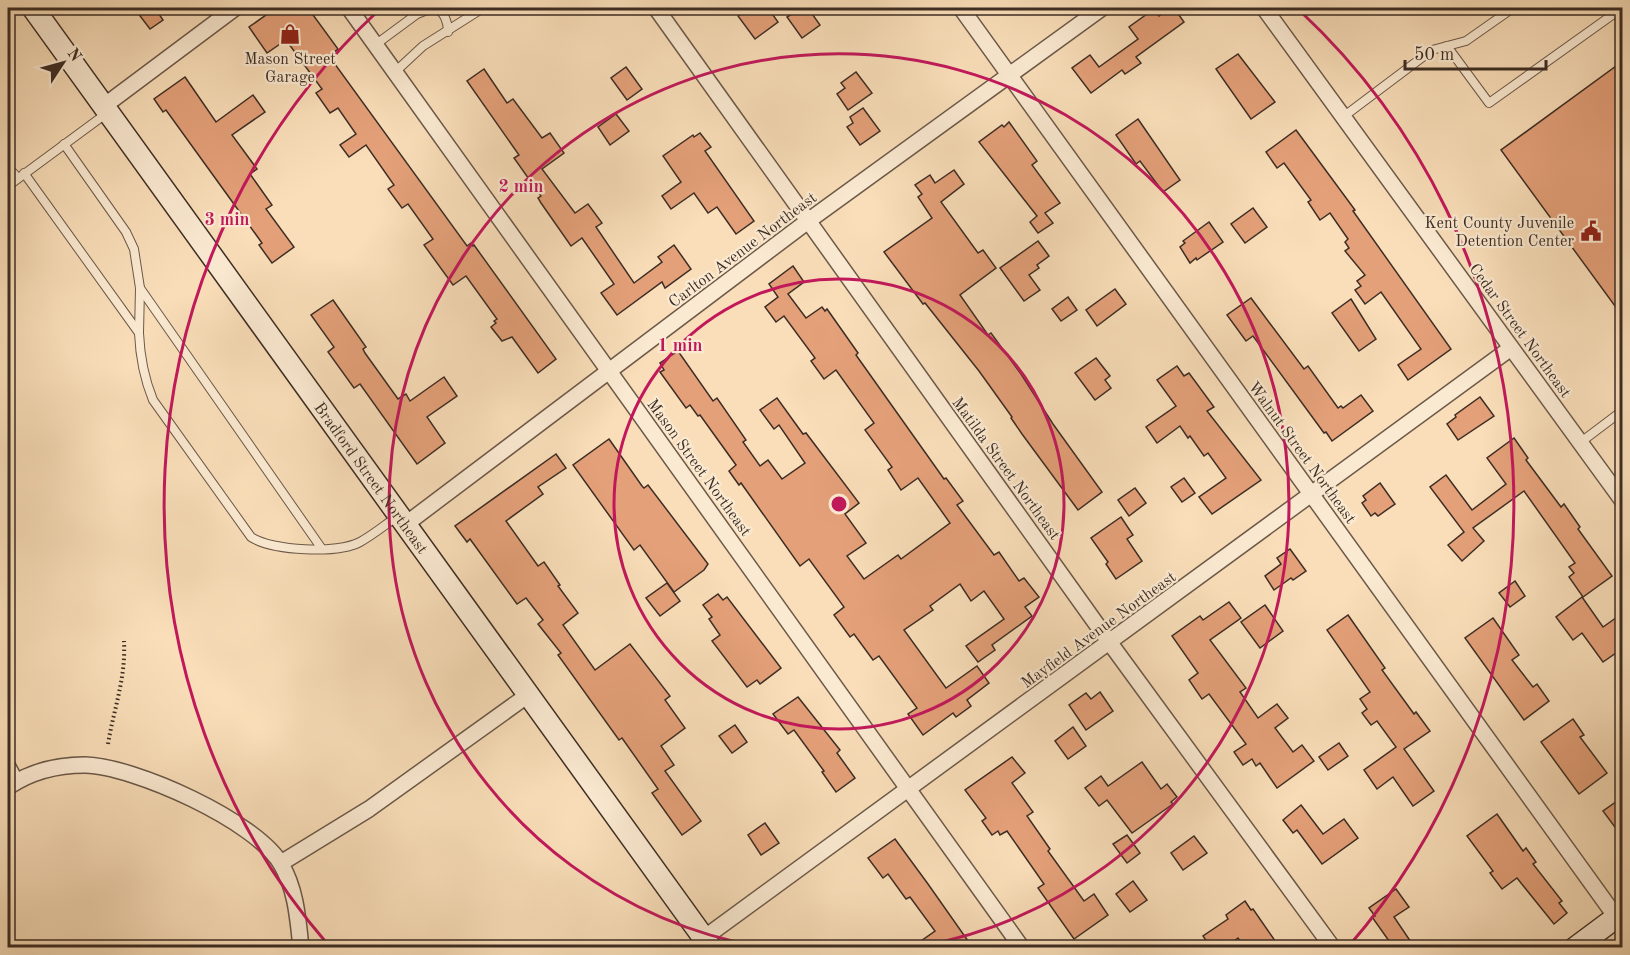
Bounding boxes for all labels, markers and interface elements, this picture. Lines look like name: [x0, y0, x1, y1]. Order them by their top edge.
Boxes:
shop icon: Mason Street Garage: [278, 22, 302, 46]
north arrow: [33, 33, 93, 93]
scale bar: [1405, 33, 1546, 71]
text: N: [63, 46, 84, 66]
text: 50 m: [1414, 46, 1454, 64]
place label: Mason Street Garage: [244, 52, 336, 86]
text: 2 min: [498, 178, 544, 196]
street label: Carlton Avenue Northeast: [666, 190, 820, 311]
text: 3 min: [204, 211, 250, 229]
place label: Kent County Juvenile Detention Center: [1425, 216, 1574, 250]
public building icon: Kent County Juvenile Detention Center: [1579, 219, 1603, 243]
street label: Cedar Street Northeast: [1466, 261, 1573, 401]
text: 1 min: [657, 337, 703, 355]
street label: Walnut Street Northeast: [1245, 379, 1358, 527]
street label: Matilda Street Northeast: [948, 395, 1063, 544]
street label: Mason Street Northeast: [643, 397, 754, 540]
street label: Bradford Street Northeast: [310, 400, 430, 558]
centre of rings: [829, 494, 849, 514]
street label: Mayfield Avenue Northeast: [1019, 569, 1180, 692]

